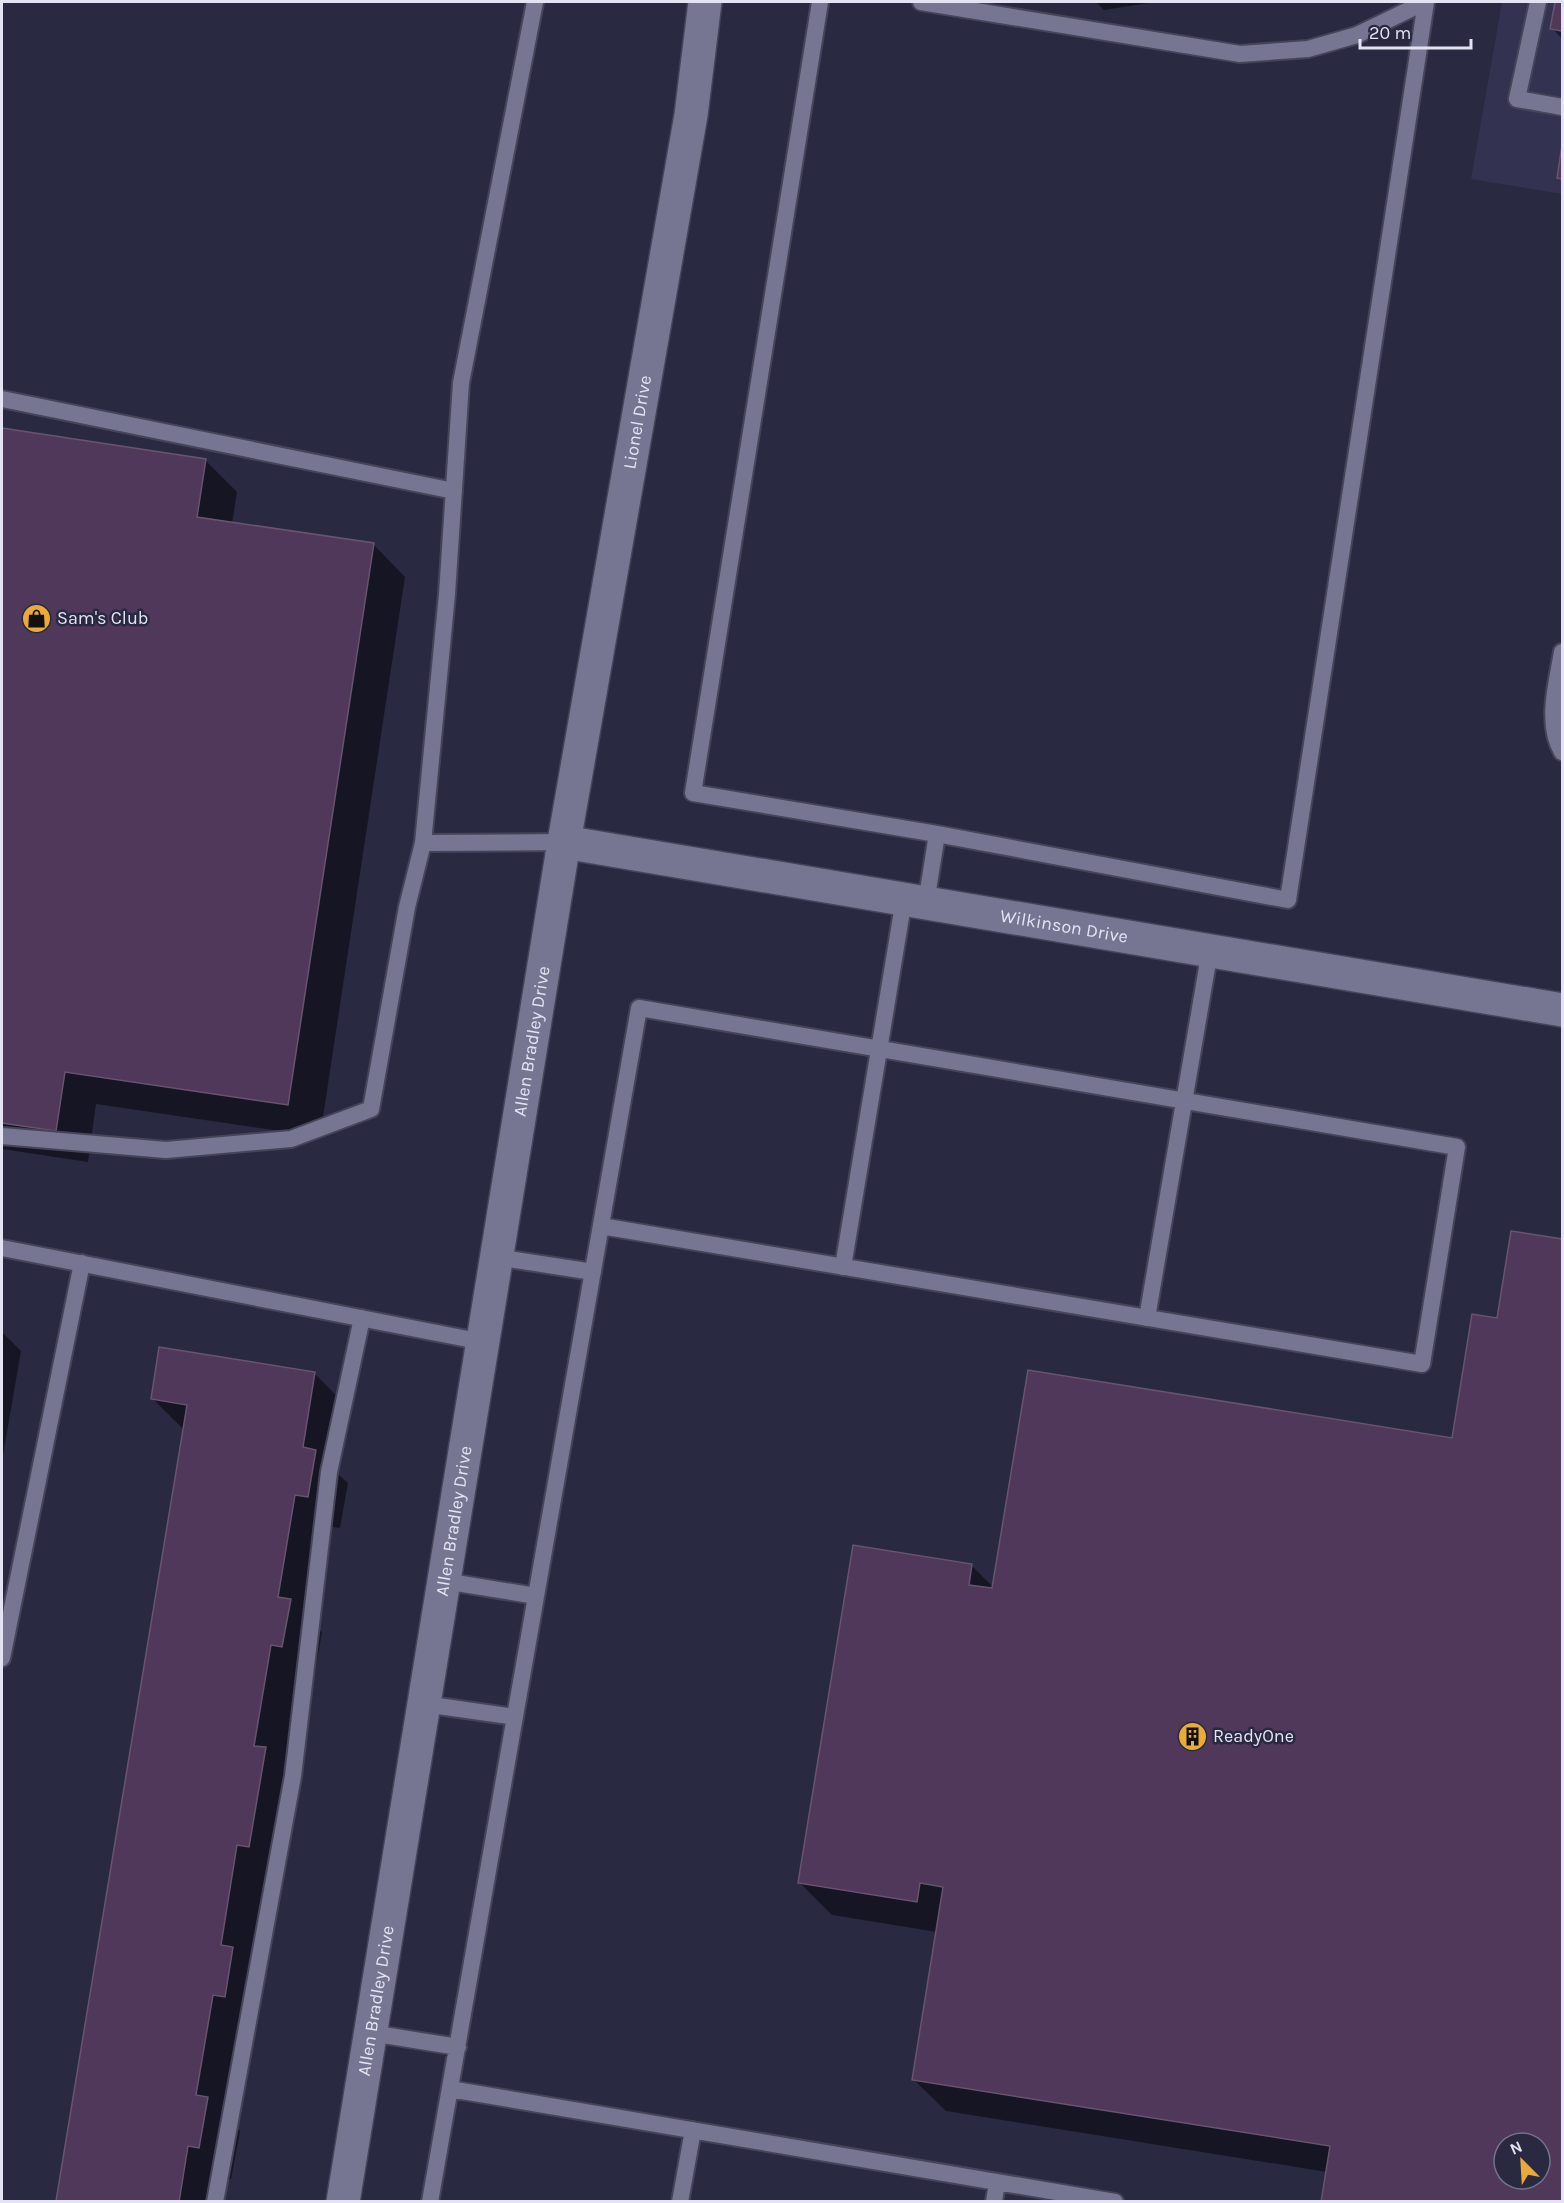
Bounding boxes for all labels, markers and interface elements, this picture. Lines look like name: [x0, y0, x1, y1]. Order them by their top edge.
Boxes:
scale bar: [1360, 12, 1471, 50]
text: 20 m: [1369, 22, 1411, 44]
street label: Lionel Drive: [618, 373, 656, 471]
shop icon: Sam's Club: [20, 602, 52, 634]
place label: Sam's Club: [57, 607, 148, 629]
street label: Wilkinson Drive: [998, 905, 1130, 948]
street label: Allen Bradley Drive: [509, 964, 555, 1118]
street label: Allen Bradley Drive: [431, 1444, 477, 1598]
building icon: ReadyOne: [1176, 1720, 1208, 1752]
place label: ReadyOne: [1213, 1725, 1294, 1747]
street label: Allen Bradley Drive: [353, 1924, 399, 2078]
north arrow: [1492, 2131, 1552, 2191]
text: N: [1507, 2137, 1525, 2159]

